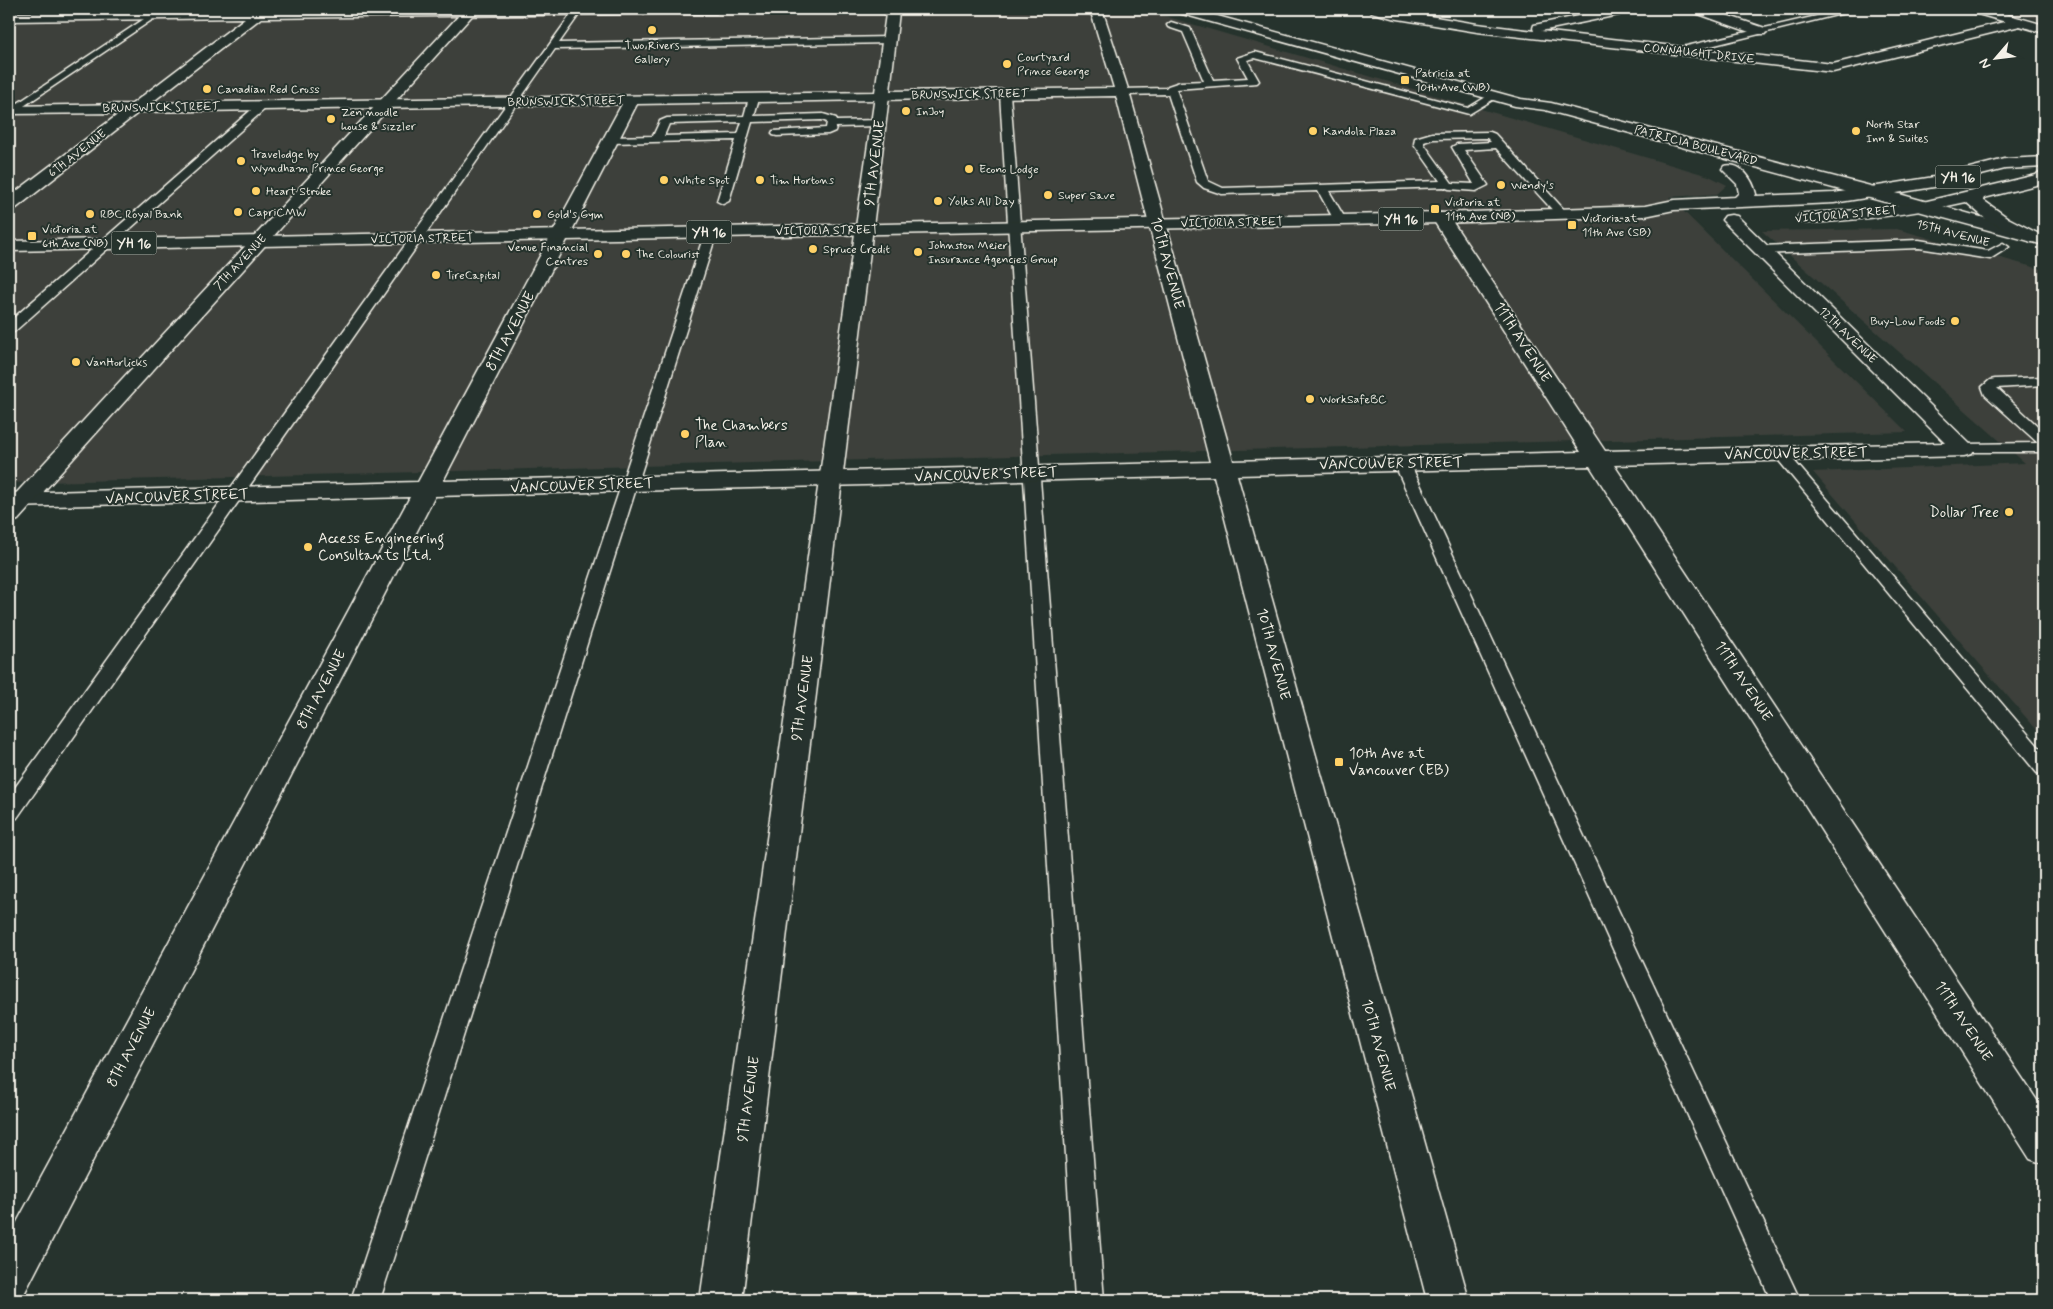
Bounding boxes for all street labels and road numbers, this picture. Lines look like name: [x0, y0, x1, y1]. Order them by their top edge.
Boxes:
street label: CONNAUGHT DRIVE: [1642, 40, 1756, 68]
street label: BRUNSWICK STREET: [911, 86, 1030, 104]
street label: BRUNSWICK STREET: [507, 93, 626, 111]
street label: BRUNSWICK STREET: [102, 99, 221, 117]
street label: 9TH AVENUE: [860, 119, 890, 207]
street label: PATRICIA BOULEVARD: [1632, 122, 1759, 170]
street label: 6TH AVENUE: [45, 126, 110, 181]
road number: YH 16: [1936, 166, 1980, 188]
street label: VICTORIA STREET: [1794, 203, 1898, 227]
road number: YH 16: [1378, 208, 1424, 230]
street label: VICTORIA STREET: [1181, 214, 1283, 232]
street label: 10TH AVENUE: [1145, 215, 1189, 312]
street label: 15TH AVENUE: [1914, 217, 1991, 251]
road number: YH 16: [686, 220, 732, 243]
street label: VICTORIA STREET: [776, 222, 878, 240]
street label: VICTORIA STREET: [371, 230, 473, 248]
street label: 7TH AVENUE: [211, 231, 271, 294]
road number: YH 16: [112, 232, 156, 254]
street label: 8TH AVENUE: [481, 288, 540, 375]
street label: 11TH AVENUE: [1489, 298, 1556, 387]
street label: 12TH AVENUE: [1815, 304, 1880, 368]
street label: VANCOUVER STREET: [1724, 443, 1868, 465]
street label: VANCOUVER STREET: [1319, 453, 1463, 475]
street label: VANCOUVER STREET: [914, 462, 1058, 487]
street label: VANCOUVER STREET: [510, 473, 654, 498]
street label: VANCOUVER STREET: [105, 484, 249, 509]
street label: 10TH AVENUE: [1251, 606, 1295, 703]
street label: 11TH AVENUE: [1710, 637, 1777, 726]
street label: 8TH AVENUE: [292, 646, 351, 733]
street label: 9TH AVENUE: [787, 654, 819, 742]
street label: 11TH AVENUE: [1930, 977, 1997, 1066]
street label: 10TH AVENUE: [1356, 997, 1400, 1094]
street label: 8TH AVENUE: [102, 1004, 161, 1091]
street label: 9TH AVENUE: [733, 1055, 765, 1143]

